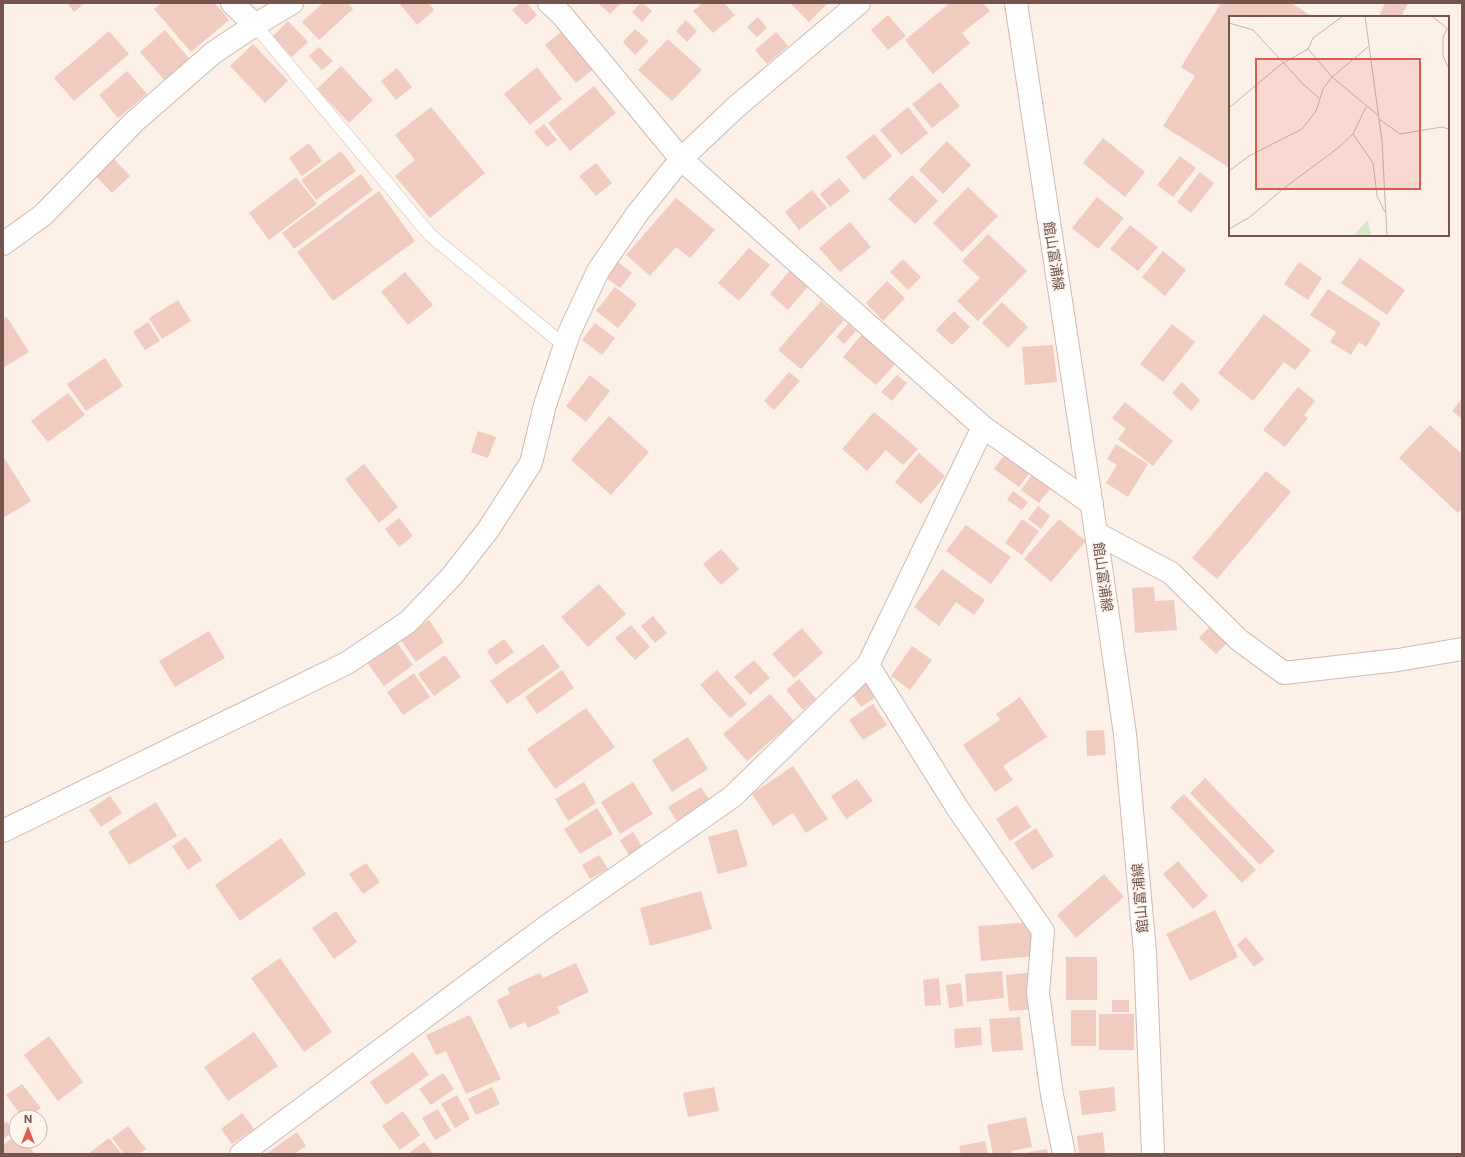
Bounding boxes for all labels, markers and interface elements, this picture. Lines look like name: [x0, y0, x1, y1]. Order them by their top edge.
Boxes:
inset map: [1229, 16, 1449, 236]
street label: 館山富浦線: [1041, 220, 1067, 292]
street label: 館山富浦線: [1090, 541, 1116, 613]
street label: 館山富浦線: [1129, 862, 1151, 934]
north arrow: [8, 1109, 48, 1149]
text: N: [24, 1113, 32, 1125]

